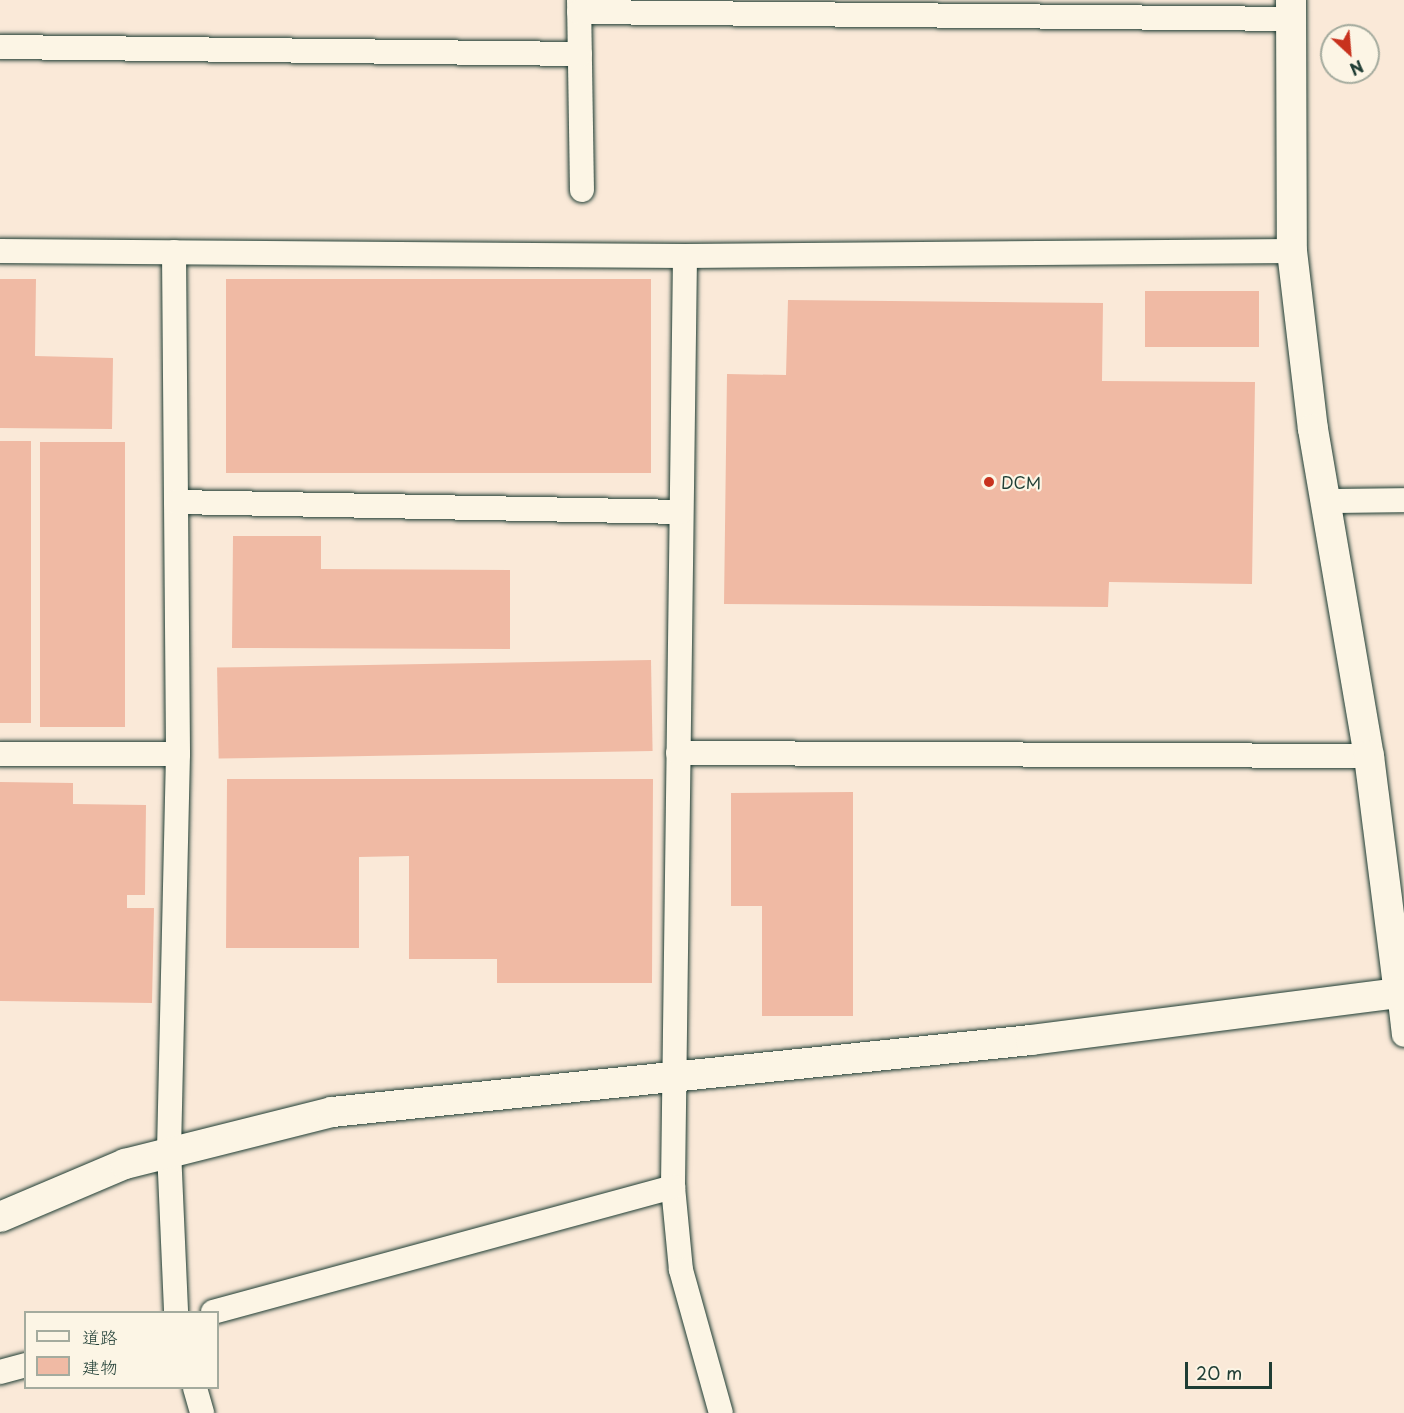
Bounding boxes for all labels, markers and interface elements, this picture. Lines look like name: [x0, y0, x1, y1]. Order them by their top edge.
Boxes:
north arrow: [1320, 24, 1380, 84]
text: N: [1346, 55, 1368, 82]
place label: DCM: [1001, 472, 1041, 492]
marker: DCM: [982, 475, 996, 489]
legend: [24, 1311, 219, 1389]
text: 道路: [82, 1323, 118, 1350]
scale bar: [1188, 1350, 1275, 1388]
text: 建物: [82, 1353, 118, 1380]
text: 20 m: [1196, 1359, 1242, 1386]

